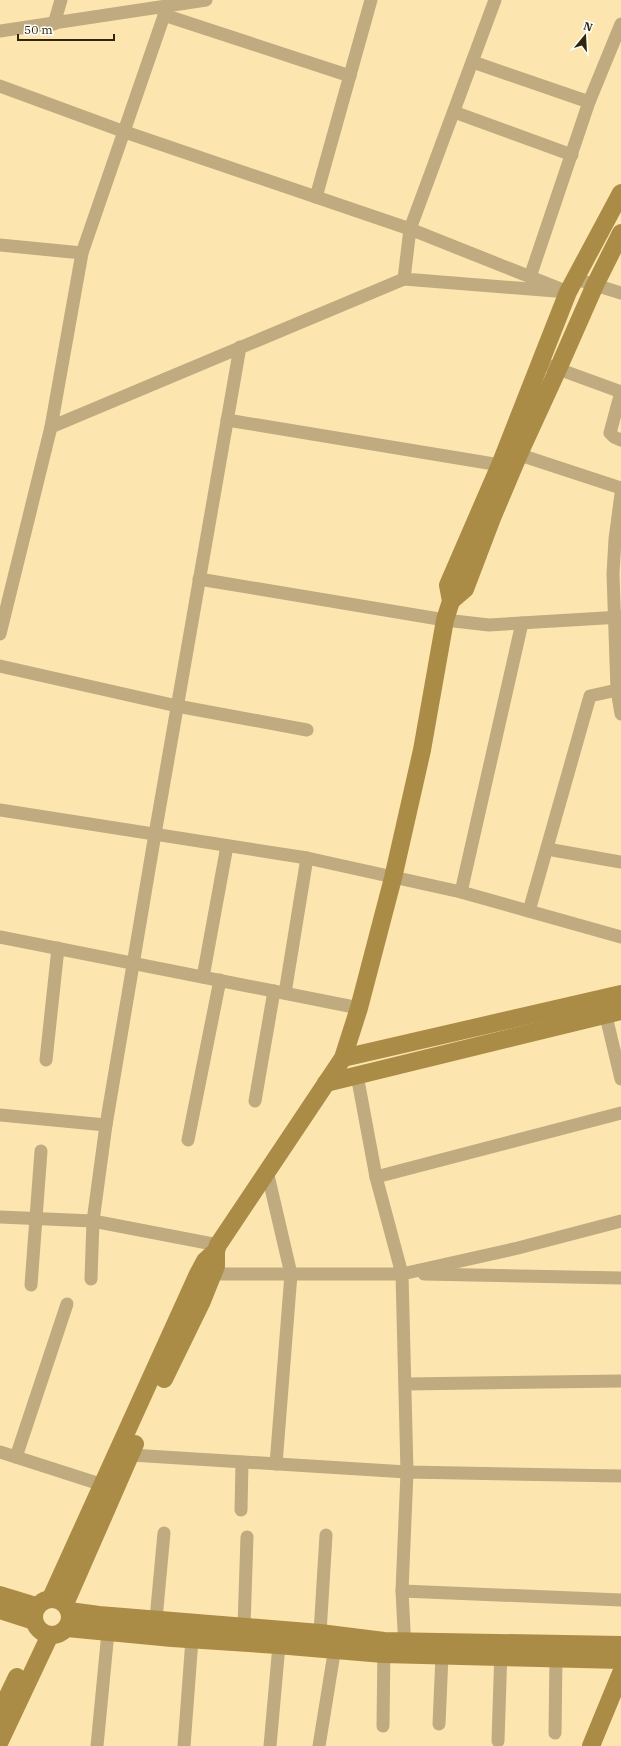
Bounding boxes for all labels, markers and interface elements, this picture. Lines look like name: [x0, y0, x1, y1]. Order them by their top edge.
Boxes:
scale bar: [18, 16, 114, 42]
north arrow: [565, 16, 605, 56]
text: N: [582, 18, 595, 35]
text: 50 m: [24, 22, 53, 37]

